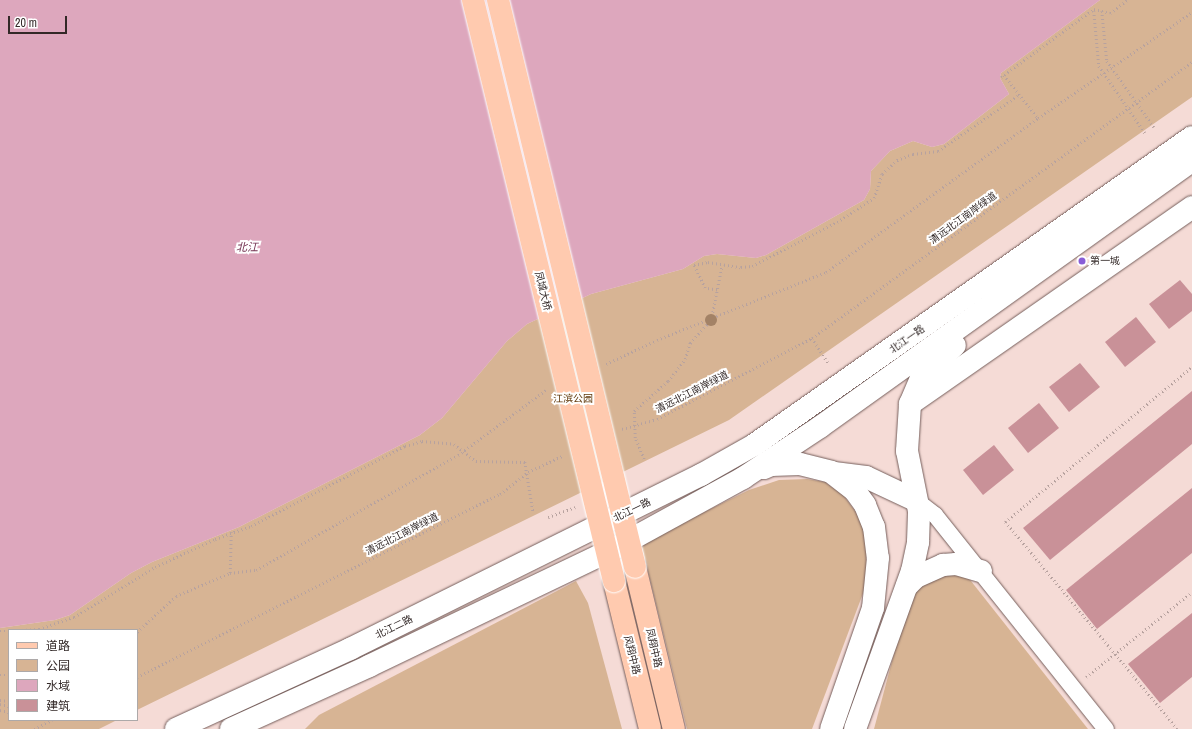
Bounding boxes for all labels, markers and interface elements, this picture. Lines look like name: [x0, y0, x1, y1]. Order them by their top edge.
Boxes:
scale bar: [10, 8, 69, 34]
text: 20 m: [15, 15, 37, 31]
street label: 清远北江南岸绿道: [927, 190, 999, 246]
water label: 北江: [236, 240, 258, 254]
place label: 第一城: [1090, 255, 1120, 267]
marker: 第一城: [1077, 256, 1087, 266]
street label: 凤城大桥: [532, 270, 554, 312]
street label: 北江一路: [887, 323, 927, 355]
street label: 清远北江南岸绿道: [654, 368, 730, 416]
park label: 江滨公园: [553, 393, 593, 405]
street label: 北江一路: [611, 496, 653, 524]
street label: 清远北江南岸绿道: [364, 510, 440, 558]
street label: 北江二路: [373, 613, 415, 641]
street label: 凤翔中路: [644, 627, 664, 669]
legend: [8, 629, 138, 721]
street label: 风翔中路: [621, 634, 643, 676]
text: 道路: [46, 638, 70, 654]
text: 公园: [46, 658, 70, 674]
text: 水域: [46, 678, 70, 694]
text: 建筑: [46, 698, 70, 714]

